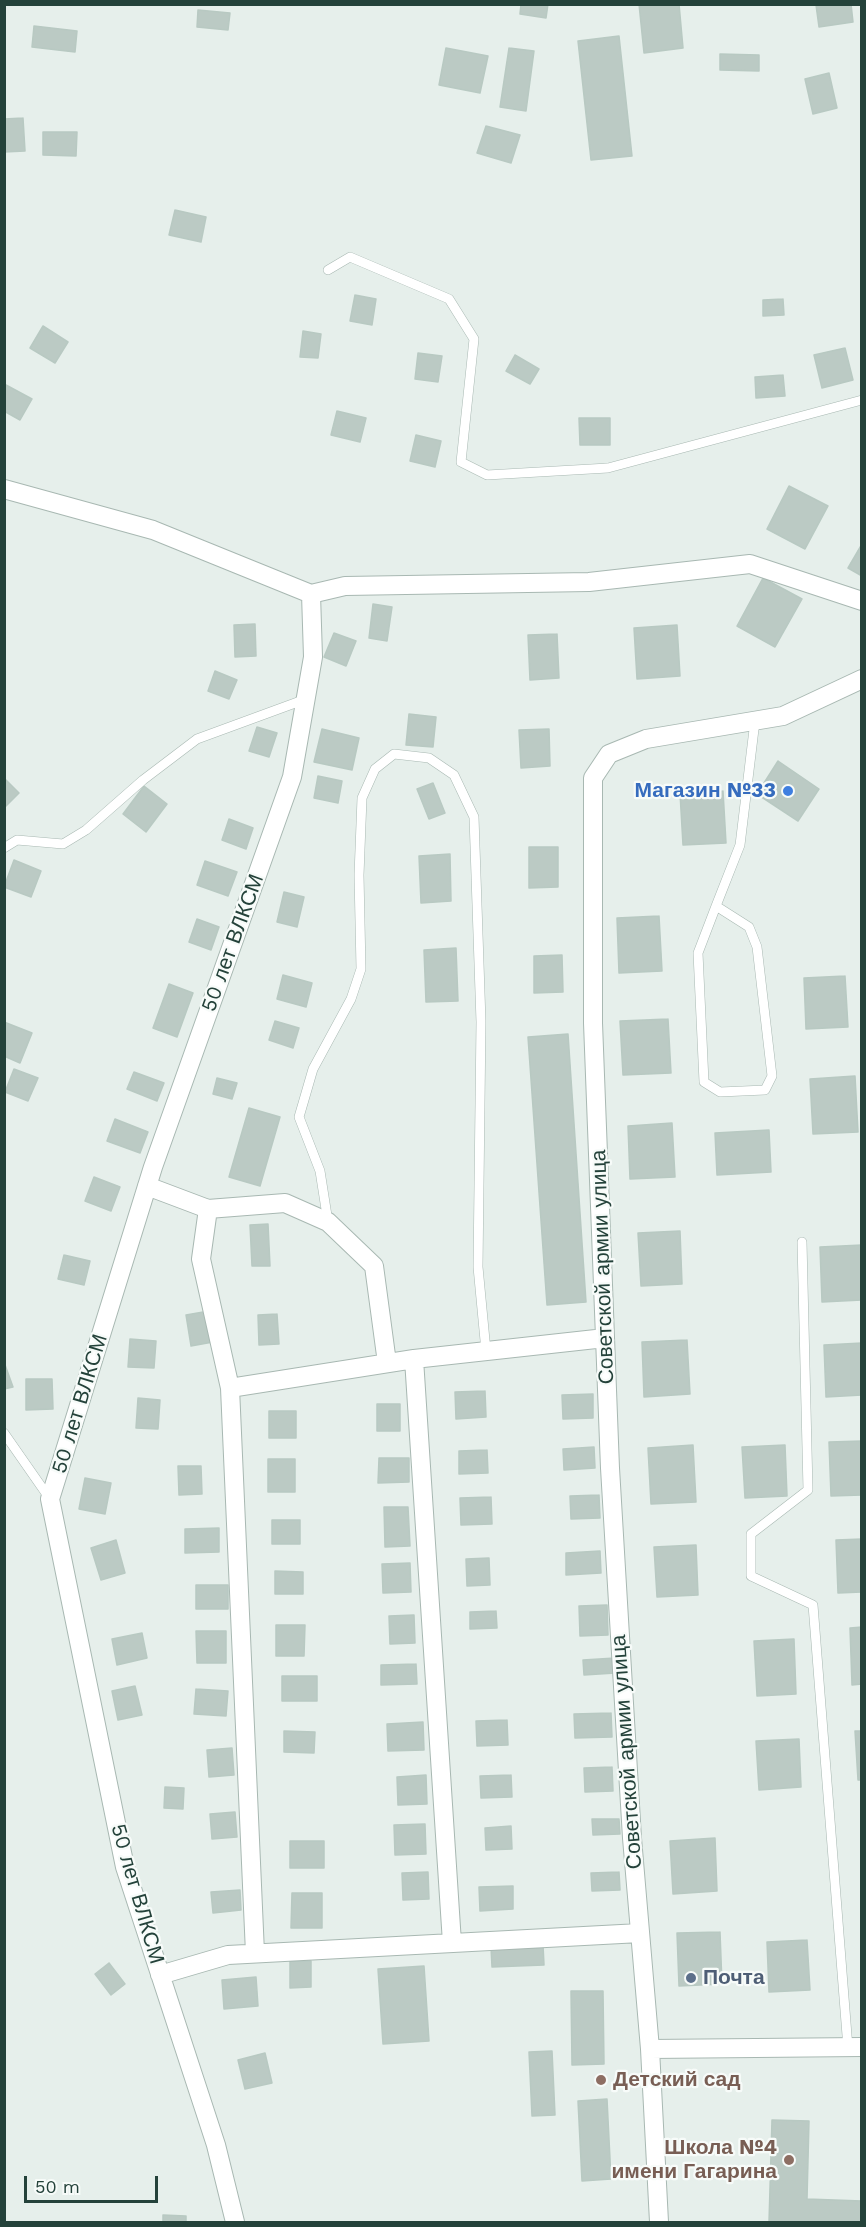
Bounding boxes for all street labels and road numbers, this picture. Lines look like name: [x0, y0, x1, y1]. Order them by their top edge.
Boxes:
street label: 50 лет ВЛКСМ: [196, 871, 270, 1015]
street label: Советской армии улица: [586, 1149, 620, 1385]
street label: 50 лет ВЛКСМ: [47, 1331, 113, 1477]
street label: Советской армии улица: [606, 1634, 648, 1870]
street label: 50 лет ВЛКСМ: [105, 1821, 169, 1967]

